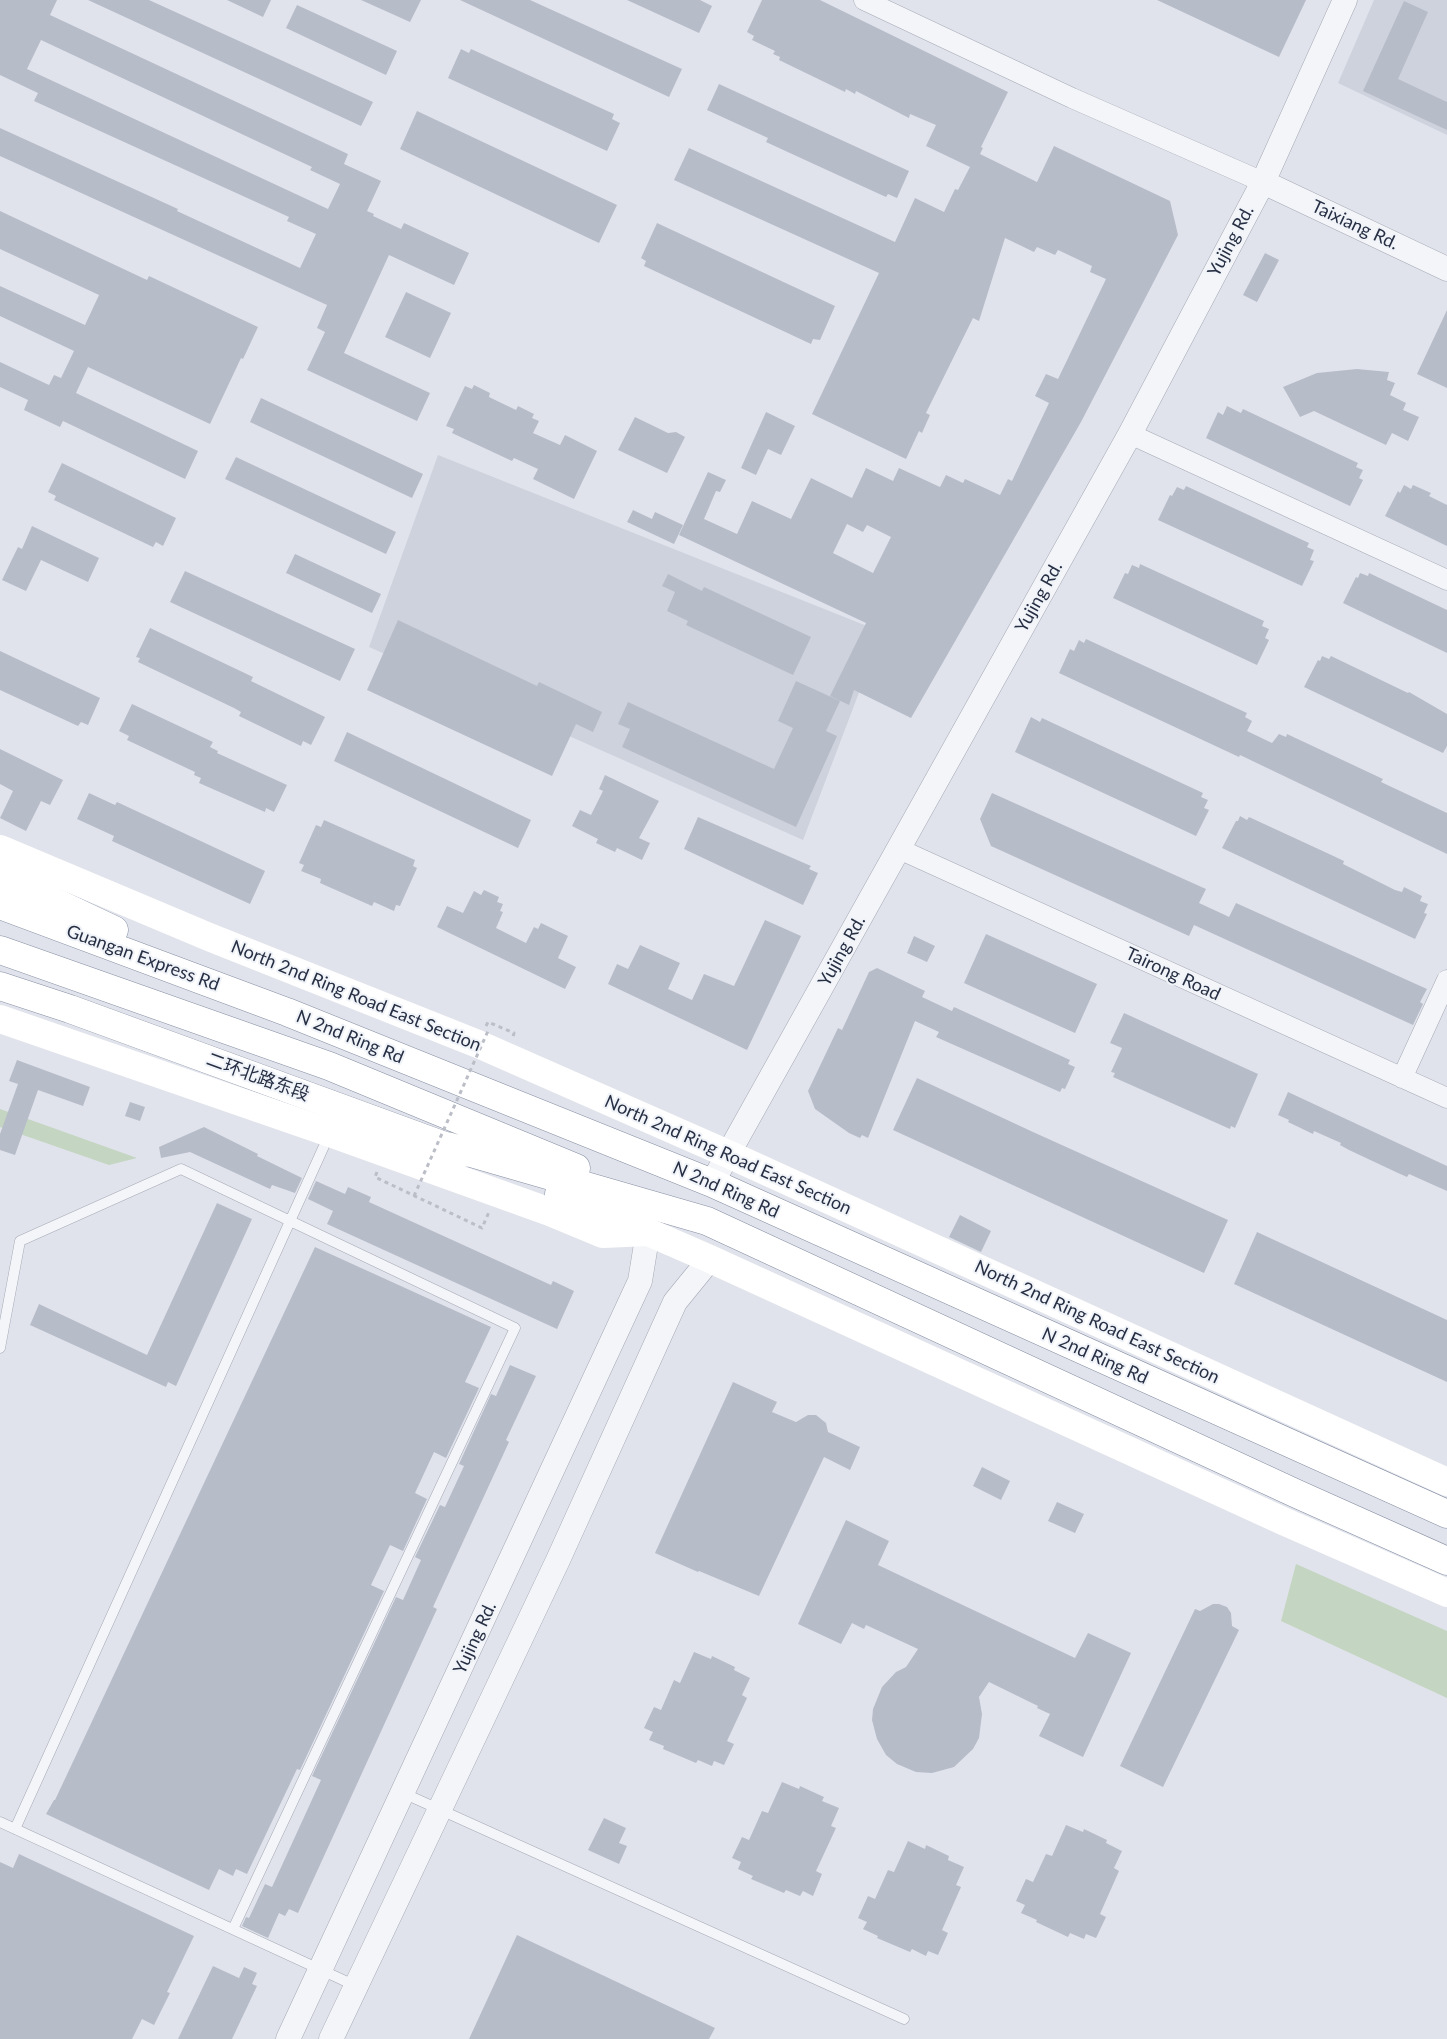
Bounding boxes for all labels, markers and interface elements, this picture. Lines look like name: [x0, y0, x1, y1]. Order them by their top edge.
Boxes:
street label: Taixiang Rd.: [1308, 196, 1402, 254]
street label: Yujing Rd.: [1203, 202, 1259, 280]
street label: Yujing Rd.: [1011, 558, 1067, 636]
street label: Yujing Rd.: [814, 912, 870, 990]
street label: Guangan Express Rd: [64, 920, 222, 996]
street label: North 2nd Ring Road East Section: [228, 936, 484, 1056]
street label: Tairong Road: [1122, 943, 1224, 1005]
street label: N 2nd Ring Rd: [293, 1006, 407, 1068]
street label: 二环北路东段: [204, 1048, 312, 1106]
street label: North 2nd Ring Road East Section: [601, 1091, 855, 1219]
street label: N 2nd Ring Rd: [670, 1157, 782, 1223]
street label: North 2nd Ring Road East Section: [971, 1256, 1223, 1388]
street label: N 2nd Ring Rd: [1039, 1323, 1151, 1389]
street label: Yujing Rd.: [449, 1598, 501, 1678]

